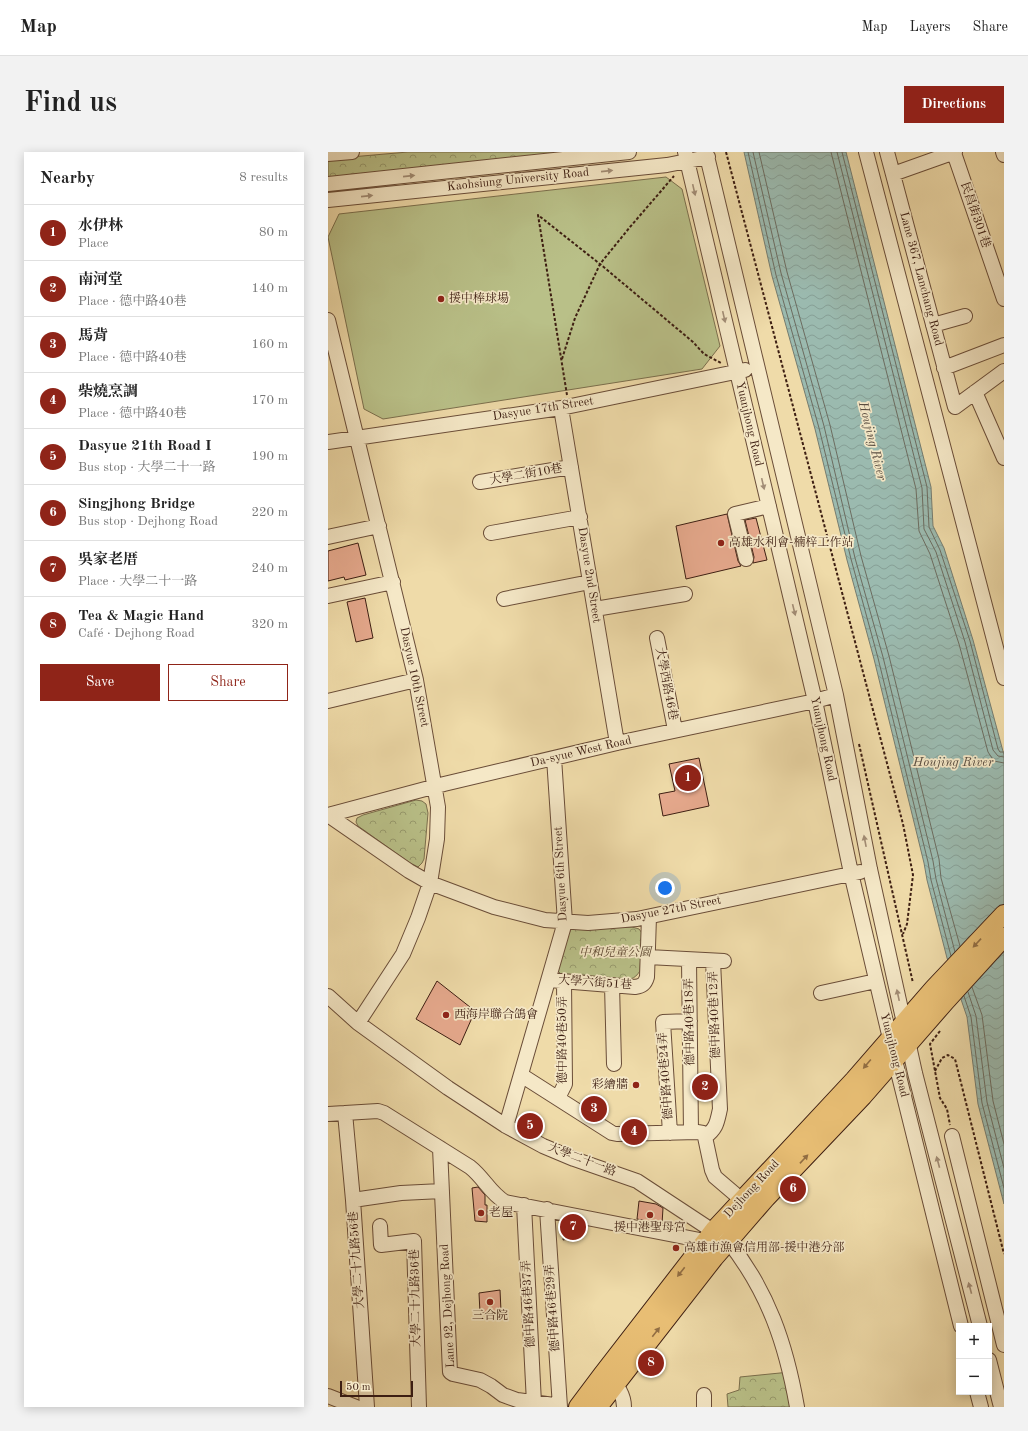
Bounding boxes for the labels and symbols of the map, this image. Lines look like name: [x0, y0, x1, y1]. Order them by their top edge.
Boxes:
street label: Kaohsiung University Road: [446, 167, 590, 193]
one-way arrow: [601, 168, 613, 174]
one-way arrow: [402, 172, 415, 179]
street label: 民昌街301巷: [958, 180, 994, 250]
one-way arrow: [692, 184, 698, 196]
one-way arrow: [361, 193, 373, 200]
street label: Lane 367, Lanchang Road: [897, 211, 945, 347]
place label: 援中棒球場: [449, 291, 509, 305]
marker: 援中棒球場: [436, 294, 446, 304]
one-way arrow: [721, 310, 727, 323]
street label: Yuanjhong Road: [733, 380, 765, 468]
street label: Dasyue 17th Street: [492, 395, 594, 423]
water label: Houjing River: [856, 399, 888, 482]
street label: 大學二街10巷: [488, 461, 563, 487]
one-way arrow: [761, 478, 767, 490]
street label: Dasyue 2nd Street: [575, 526, 603, 624]
place label: 高雄水利會-楠梓工作站: [729, 535, 853, 549]
marker: 高雄水利會-楠梓工作站: [716, 538, 726, 548]
one-way arrow: [791, 604, 797, 616]
street label: Dasyue 10th Street: [398, 626, 430, 728]
street label: 大學西路46巷: [653, 646, 681, 721]
street label: Yuanjhong Road: [808, 695, 838, 783]
street label: Da-syue West Road: [529, 735, 633, 769]
water label: Houjing River: [912, 756, 994, 769]
pin: 1: [675, 763, 701, 793]
street label: Dasyue 6th Street: [553, 826, 569, 922]
one-way arrow: [861, 835, 867, 847]
your location: [655, 878, 675, 898]
street label: Dasyue 27th Street: [620, 894, 722, 926]
one-way arrow: [973, 938, 982, 948]
park label: 中和兒童公園: [579, 945, 653, 959]
street label: 德中路40巷12弄: [705, 971, 723, 1059]
street label: 大學六街51巷: [558, 972, 632, 992]
street label: 德中路40巷18弄: [681, 978, 697, 1066]
one-way arrow: [894, 989, 900, 1001]
street label: 德中路40巷50弄: [555, 996, 569, 1084]
place label: 西海岸聯合鴿會: [454, 1007, 538, 1021]
marker: 西海岸聯合鴿會: [441, 1010, 451, 1020]
street label: Yuanjhong Road: [878, 1012, 910, 1098]
street label: 德中路40巷24弄: [655, 1032, 675, 1120]
one-way arrow: [863, 1058, 872, 1069]
pin: 2: [692, 1072, 718, 1102]
place label: 彩繪牆: [592, 1077, 628, 1091]
marker: 彩繪牆: [631, 1080, 641, 1090]
pin: 3: [581, 1094, 607, 1124]
pin: 5: [517, 1111, 543, 1141]
pin: 4: [621, 1117, 647, 1147]
street label: 大學二十一路: [546, 1140, 618, 1179]
one-way arrow: [799, 1154, 808, 1163]
one-way arrow: [935, 1156, 941, 1168]
street label: Dejhong Road: [722, 1158, 782, 1220]
pin: 6: [780, 1174, 806, 1204]
place label: 老屋: [489, 1205, 513, 1219]
marker: 老屋: [476, 1208, 486, 1218]
marker: 援中港聖母宮: [645, 1210, 655, 1220]
street label: 大學二十九路56巷: [346, 1211, 366, 1309]
pin: 7: [560, 1212, 586, 1242]
place label: 援中港聖母宮: [614, 1220, 686, 1234]
place label: 高雄市漁會信用部-援中港分部: [684, 1240, 844, 1254]
marker: 高雄市漁會信用部-援中港分部: [671, 1243, 681, 1253]
street label: Lane 92, Dejhong Road: [439, 1244, 457, 1368]
street label: 大學二十九路36巷: [407, 1249, 423, 1347]
street label: 德中路46巷37弄: [519, 1260, 537, 1348]
street label: 德中路46巷29弄: [542, 1264, 562, 1352]
one-way arrow: [677, 1267, 686, 1278]
one-way arrow: [967, 1282, 973, 1294]
marker: 三合院: [485, 1297, 495, 1307]
place label: 三合院: [472, 1308, 508, 1322]
one-way arrow: [652, 1326, 660, 1337]
pin: 8: [638, 1348, 664, 1378]
scale bar: [340, 1379, 413, 1398]

